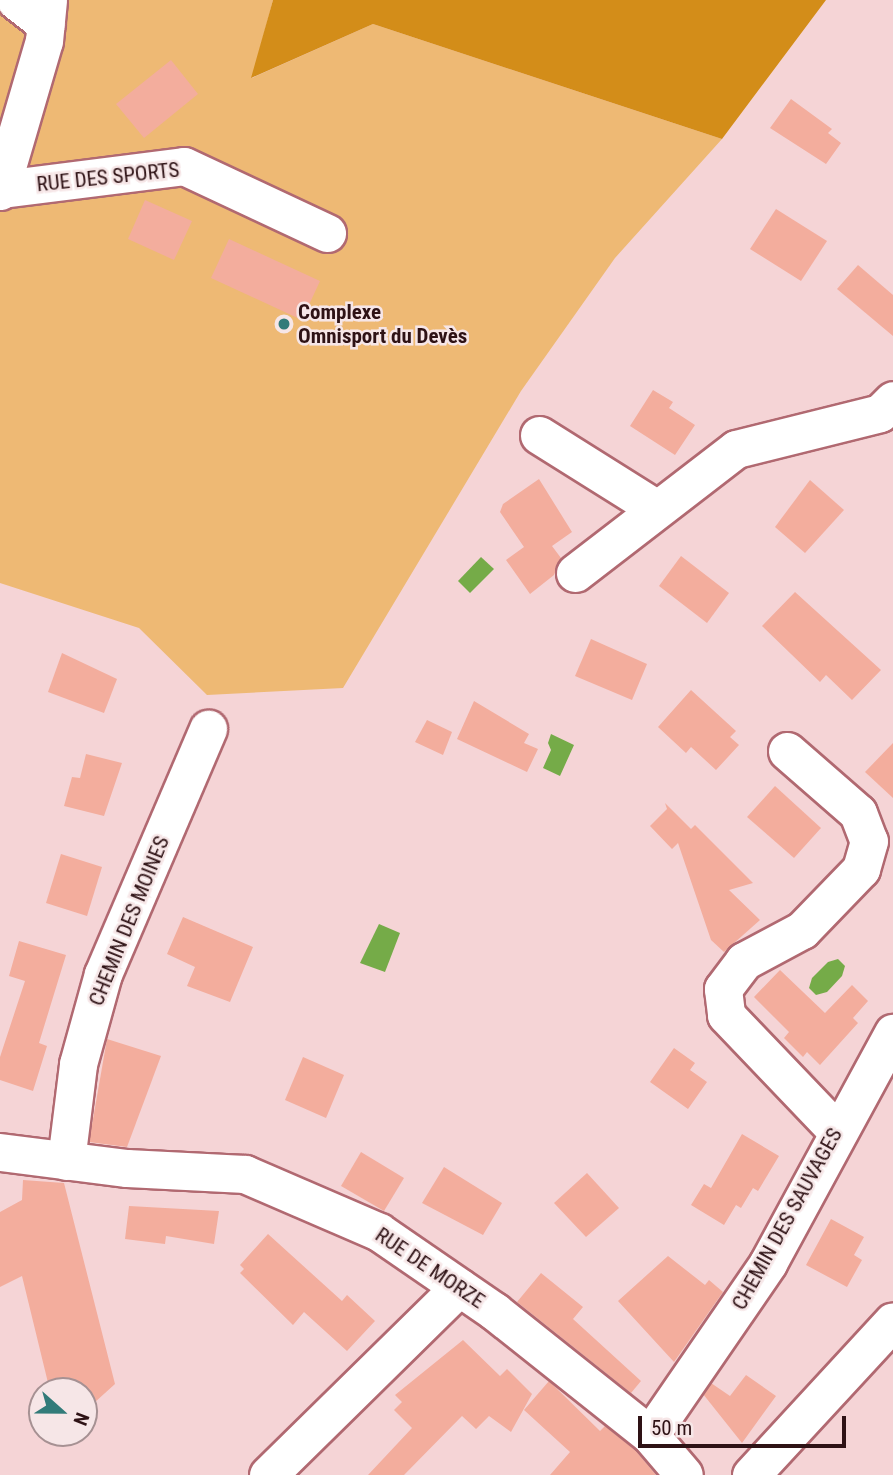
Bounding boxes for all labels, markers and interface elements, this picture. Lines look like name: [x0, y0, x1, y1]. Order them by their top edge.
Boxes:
street label: RUE DES SPORTS: [35, 157, 181, 197]
place label: Complexe Omnisport du Devès: [298, 299, 467, 349]
marker: Complexe Omnisport du Devès: [276, 316, 292, 332]
street label: CHEMIN DES MOINES: [84, 833, 174, 1009]
street label: CHEMIN DES SAUVAGES: [727, 1124, 847, 1314]
street label: RUE DE MORZE: [371, 1222, 489, 1314]
north arrow: [28, 1377, 98, 1447]
scale bar: [641, 1402, 849, 1446]
text: N: [68, 1409, 94, 1429]
text: 50 m: [651, 1416, 692, 1440]

